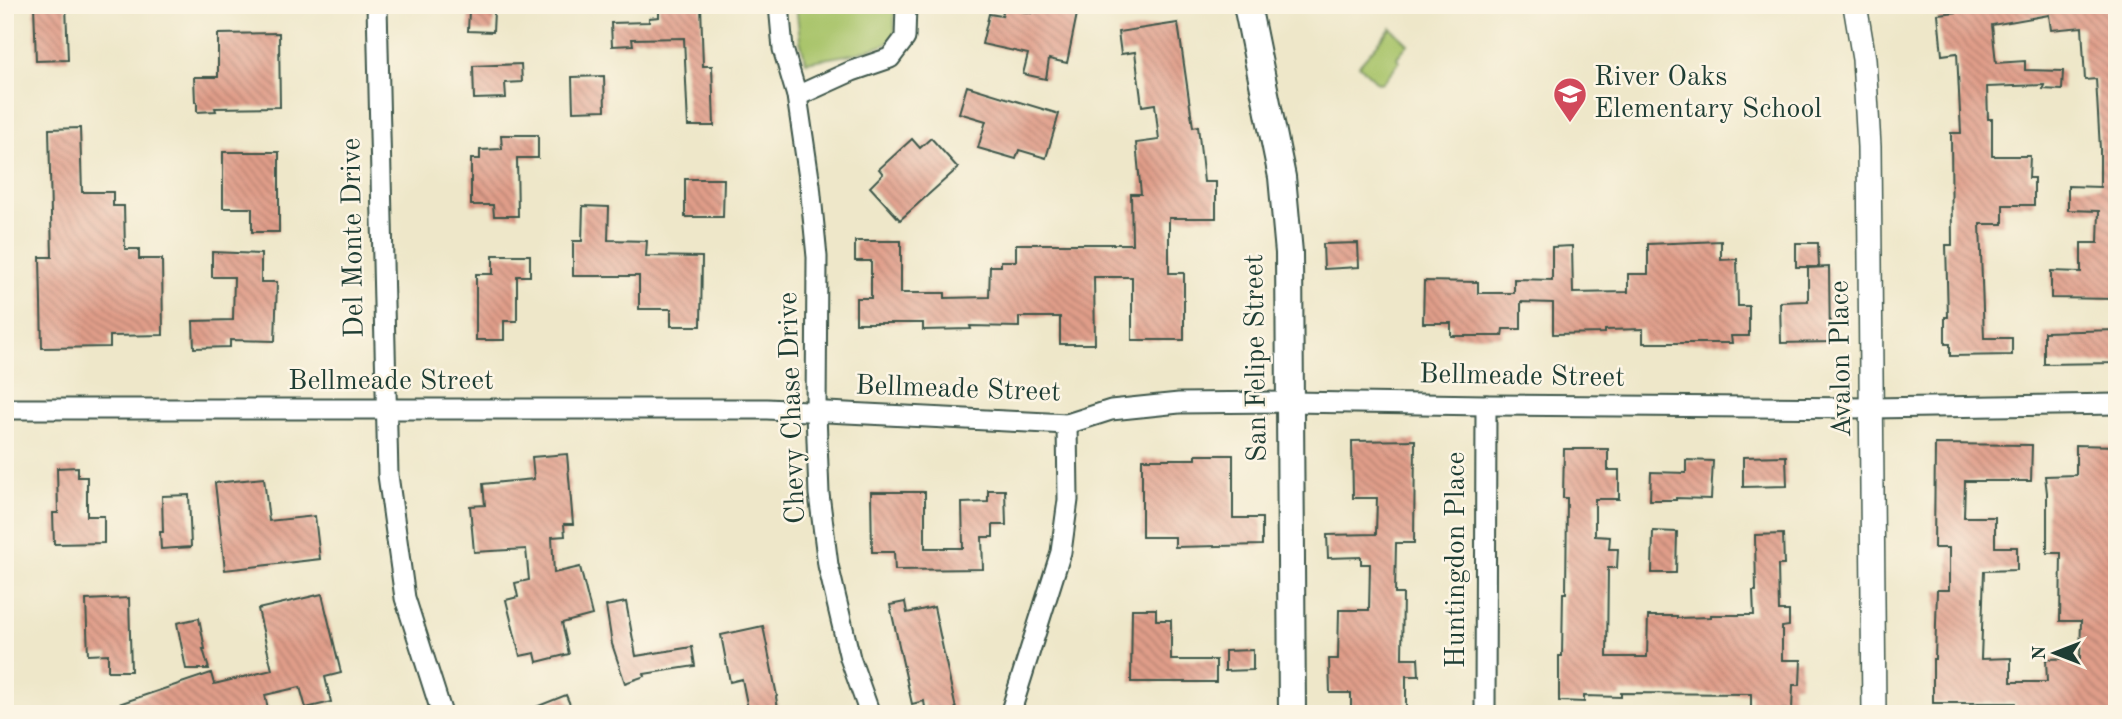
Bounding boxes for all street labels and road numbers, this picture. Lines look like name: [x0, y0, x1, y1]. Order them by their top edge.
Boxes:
street label: Del Monte Drive: [338, 138, 370, 338]
street label: San Felipe Street: [1241, 254, 1273, 462]
street label: Avalon Place: [1827, 280, 1857, 438]
street label: Chevy Chase Drive: [775, 291, 811, 525]
street label: Bellmeade Street: [1419, 361, 1625, 393]
street label: Bellmeade Street: [288, 368, 494, 396]
street label: Bellmeade Street: [855, 372, 1061, 408]
street label: Huntingdon Place: [1443, 452, 1471, 668]

